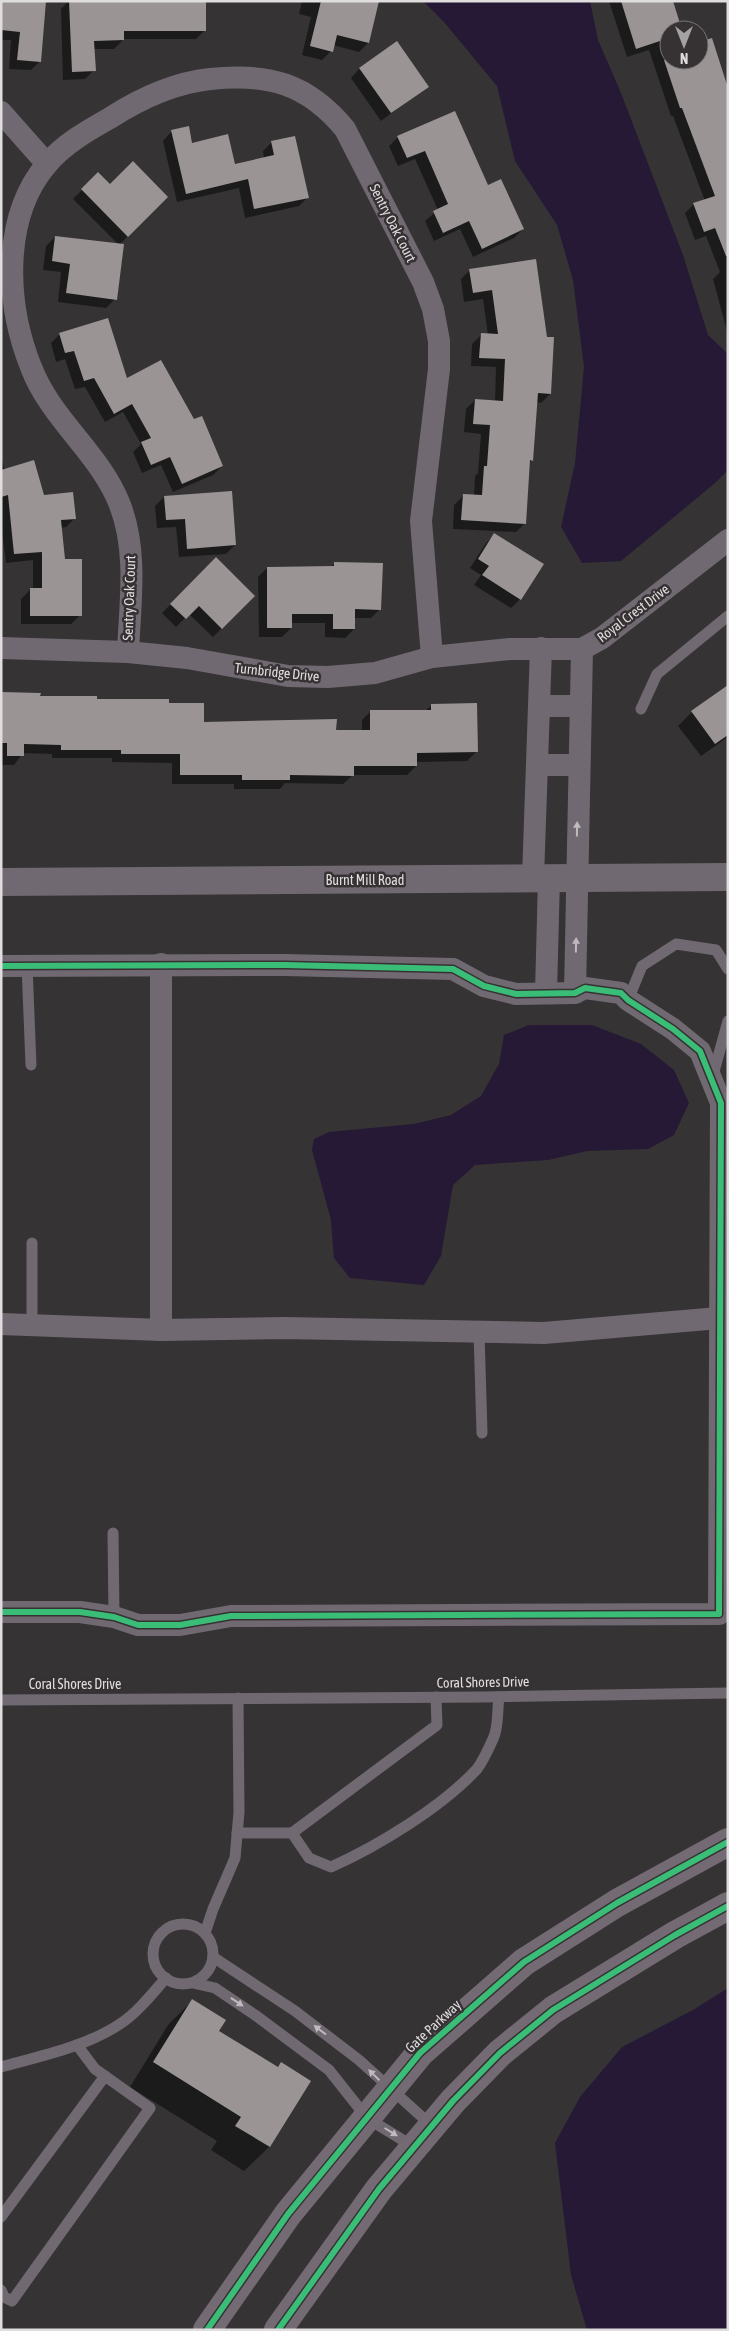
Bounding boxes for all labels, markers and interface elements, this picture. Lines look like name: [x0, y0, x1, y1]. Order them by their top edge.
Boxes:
north arrow: [659, 20, 709, 70]
text: N: [680, 50, 688, 66]
street label: Sentry Oak Court: [367, 181, 419, 265]
street label: Sentry Oak Court: [120, 555, 138, 641]
street label: Royal Crest Drive: [594, 581, 672, 645]
street label: Turnbridge Drive: [234, 660, 320, 684]
one-way arrow: [573, 821, 581, 837]
street label: Burnt Mill Road: [326, 872, 404, 888]
one-way arrow: [572, 936, 580, 952]
street label: Coral Shores Drive: [437, 1673, 529, 1691]
street label: Coral Shores Drive: [29, 1676, 121, 1692]
street label: Gate Parkway: [402, 1996, 464, 2056]
one-way arrow: [230, 1998, 243, 2007]
one-way arrow: [314, 2025, 327, 2036]
one-way arrow: [369, 2069, 381, 2081]
one-way arrow: [384, 2128, 397, 2137]

